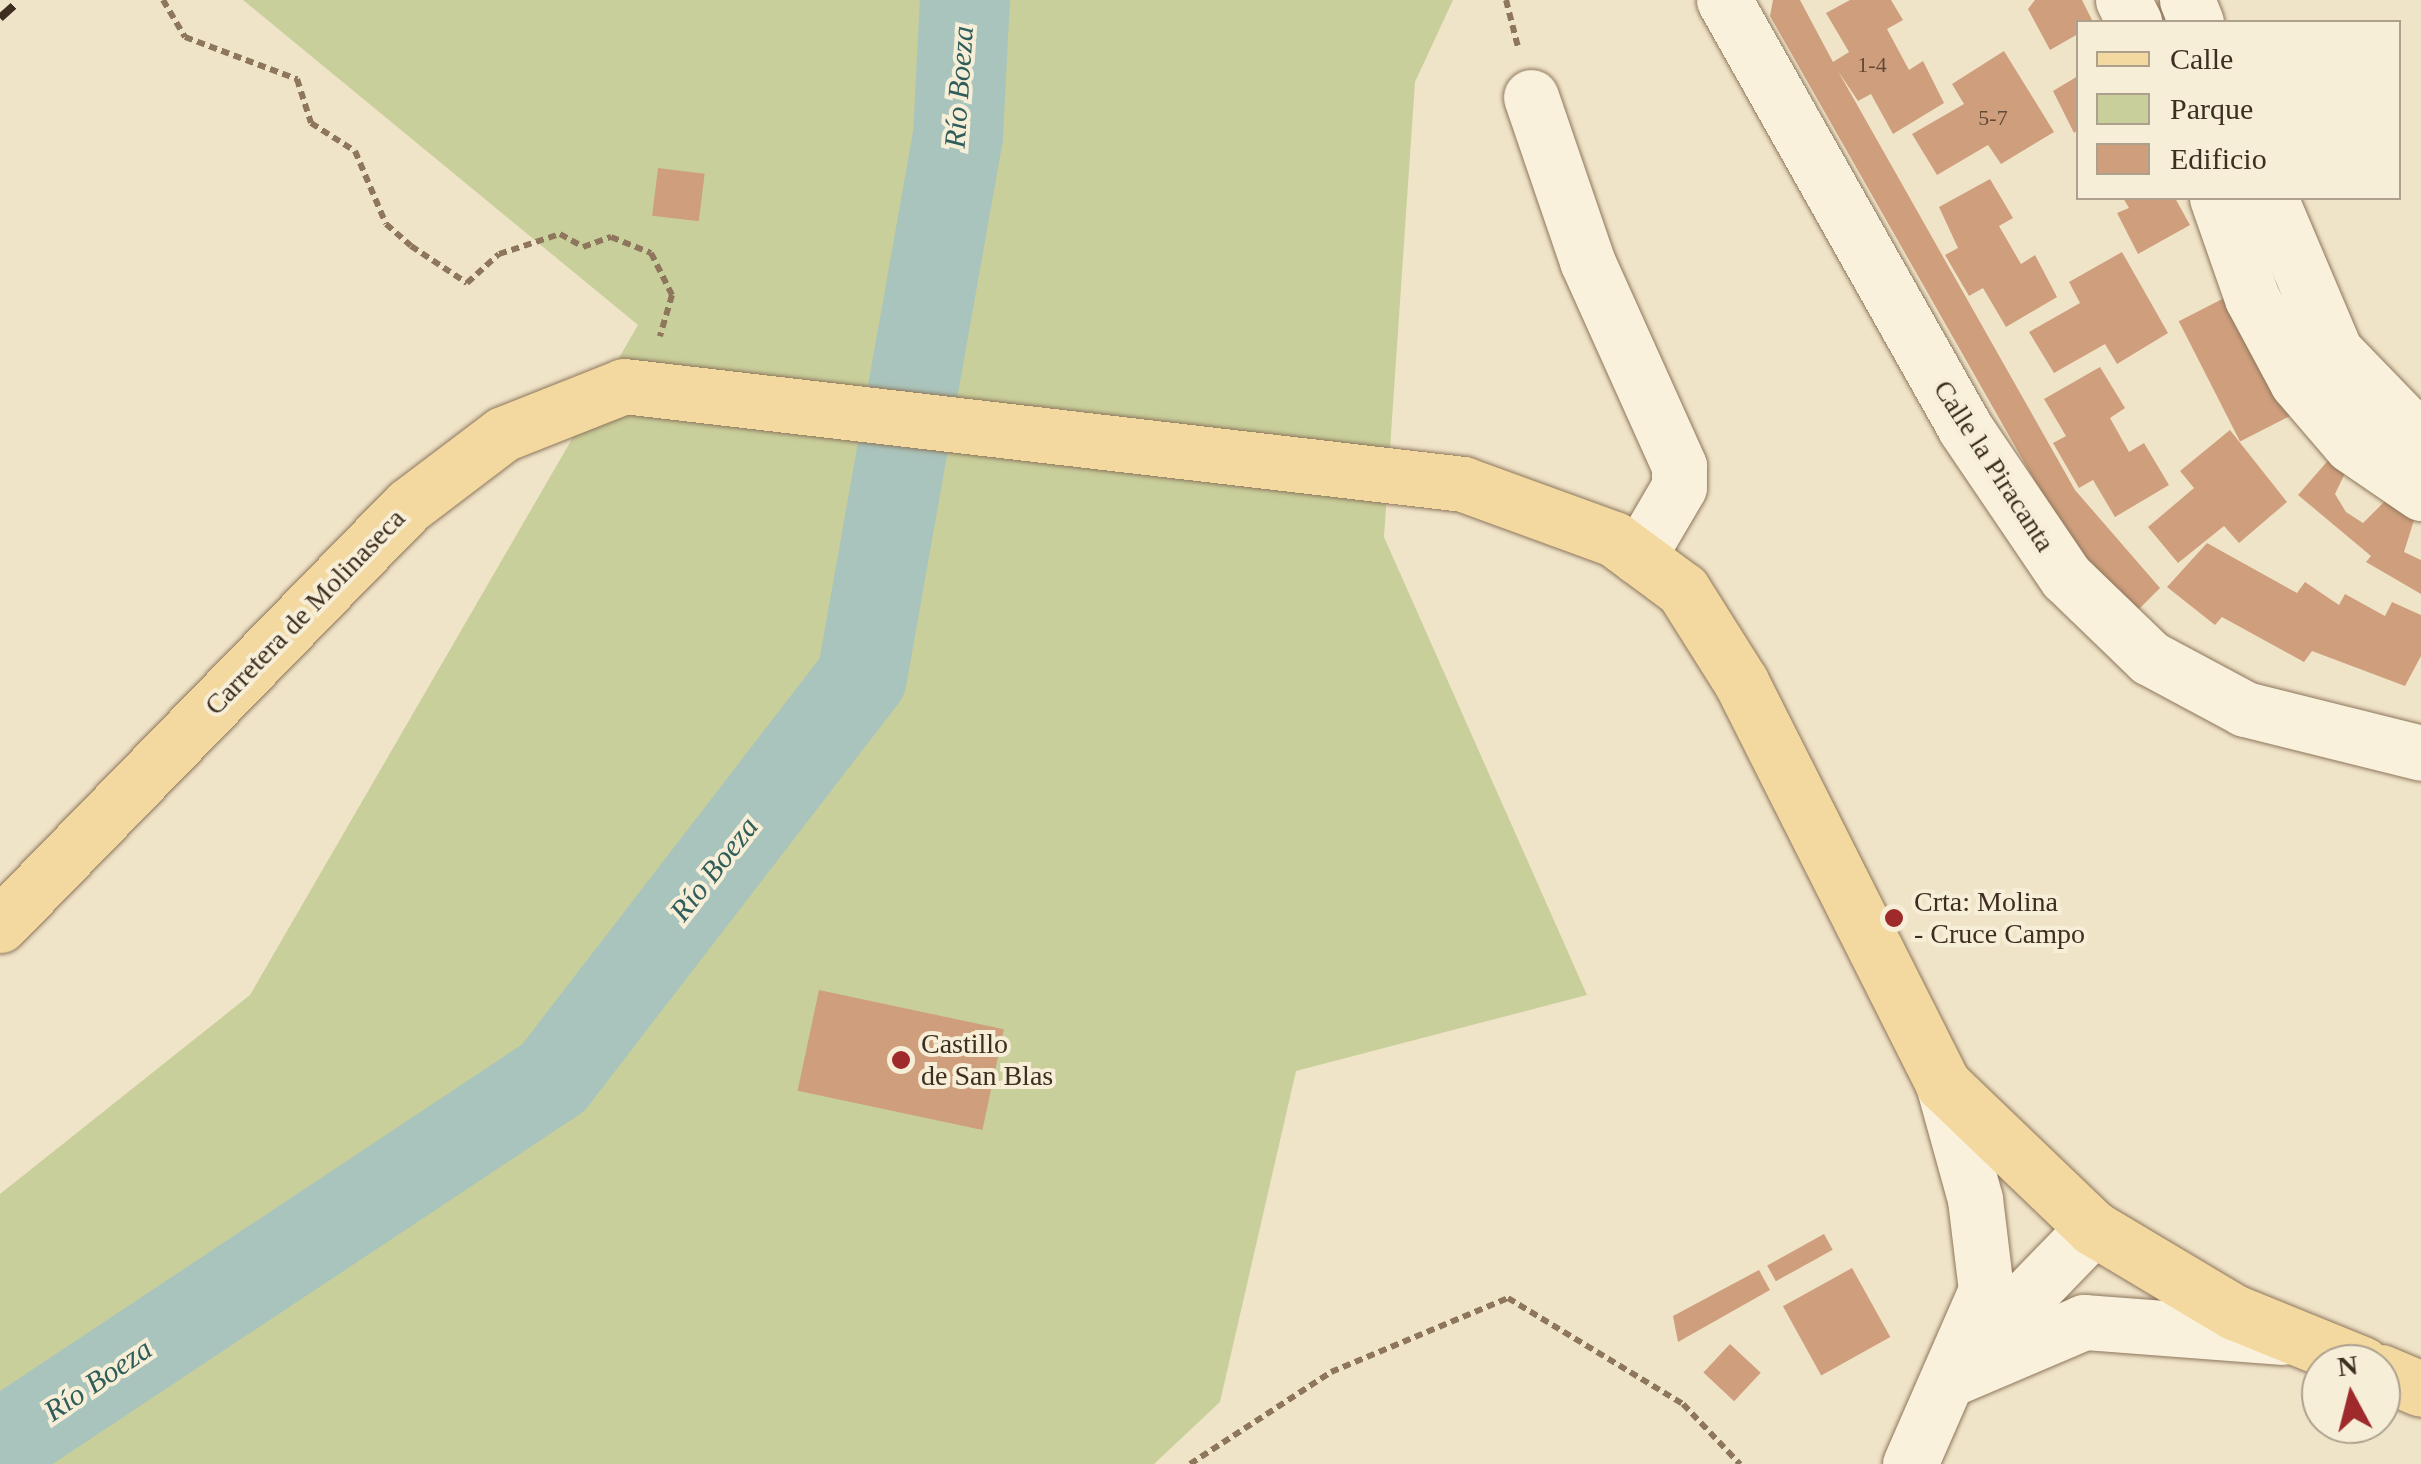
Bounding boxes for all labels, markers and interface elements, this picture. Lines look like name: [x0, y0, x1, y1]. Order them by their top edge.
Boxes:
legend: [2076, 20, 2401, 200]
water label: Río Boeza: [937, 25, 981, 149]
text: Calle: [2170, 42, 2233, 75]
house number: 1-4: [1857, 52, 1887, 78]
text: Parque: [2170, 92, 2253, 125]
house number: 5-7: [1978, 105, 2008, 131]
text: Edificio: [2170, 142, 2267, 175]
street label: Calle la Piracanta: [1926, 374, 2062, 558]
street label: Carretera de Molinaseca: [198, 502, 412, 722]
water label: Río Boeza: [662, 810, 766, 928]
place label: Crta: Molina - Cruce Campo: [1914, 885, 2085, 951]
marker: Crta: Molina - Cruce Campo: [1883, 907, 1905, 929]
place label: Castillo de San Blas: [921, 1027, 1053, 1093]
marker: Castillo de San Blas: [890, 1049, 912, 1071]
water label: Río Boeza: [37, 1331, 159, 1429]
north arrow: [2301, 1344, 2401, 1444]
text: N: [2336, 1349, 2359, 1382]

